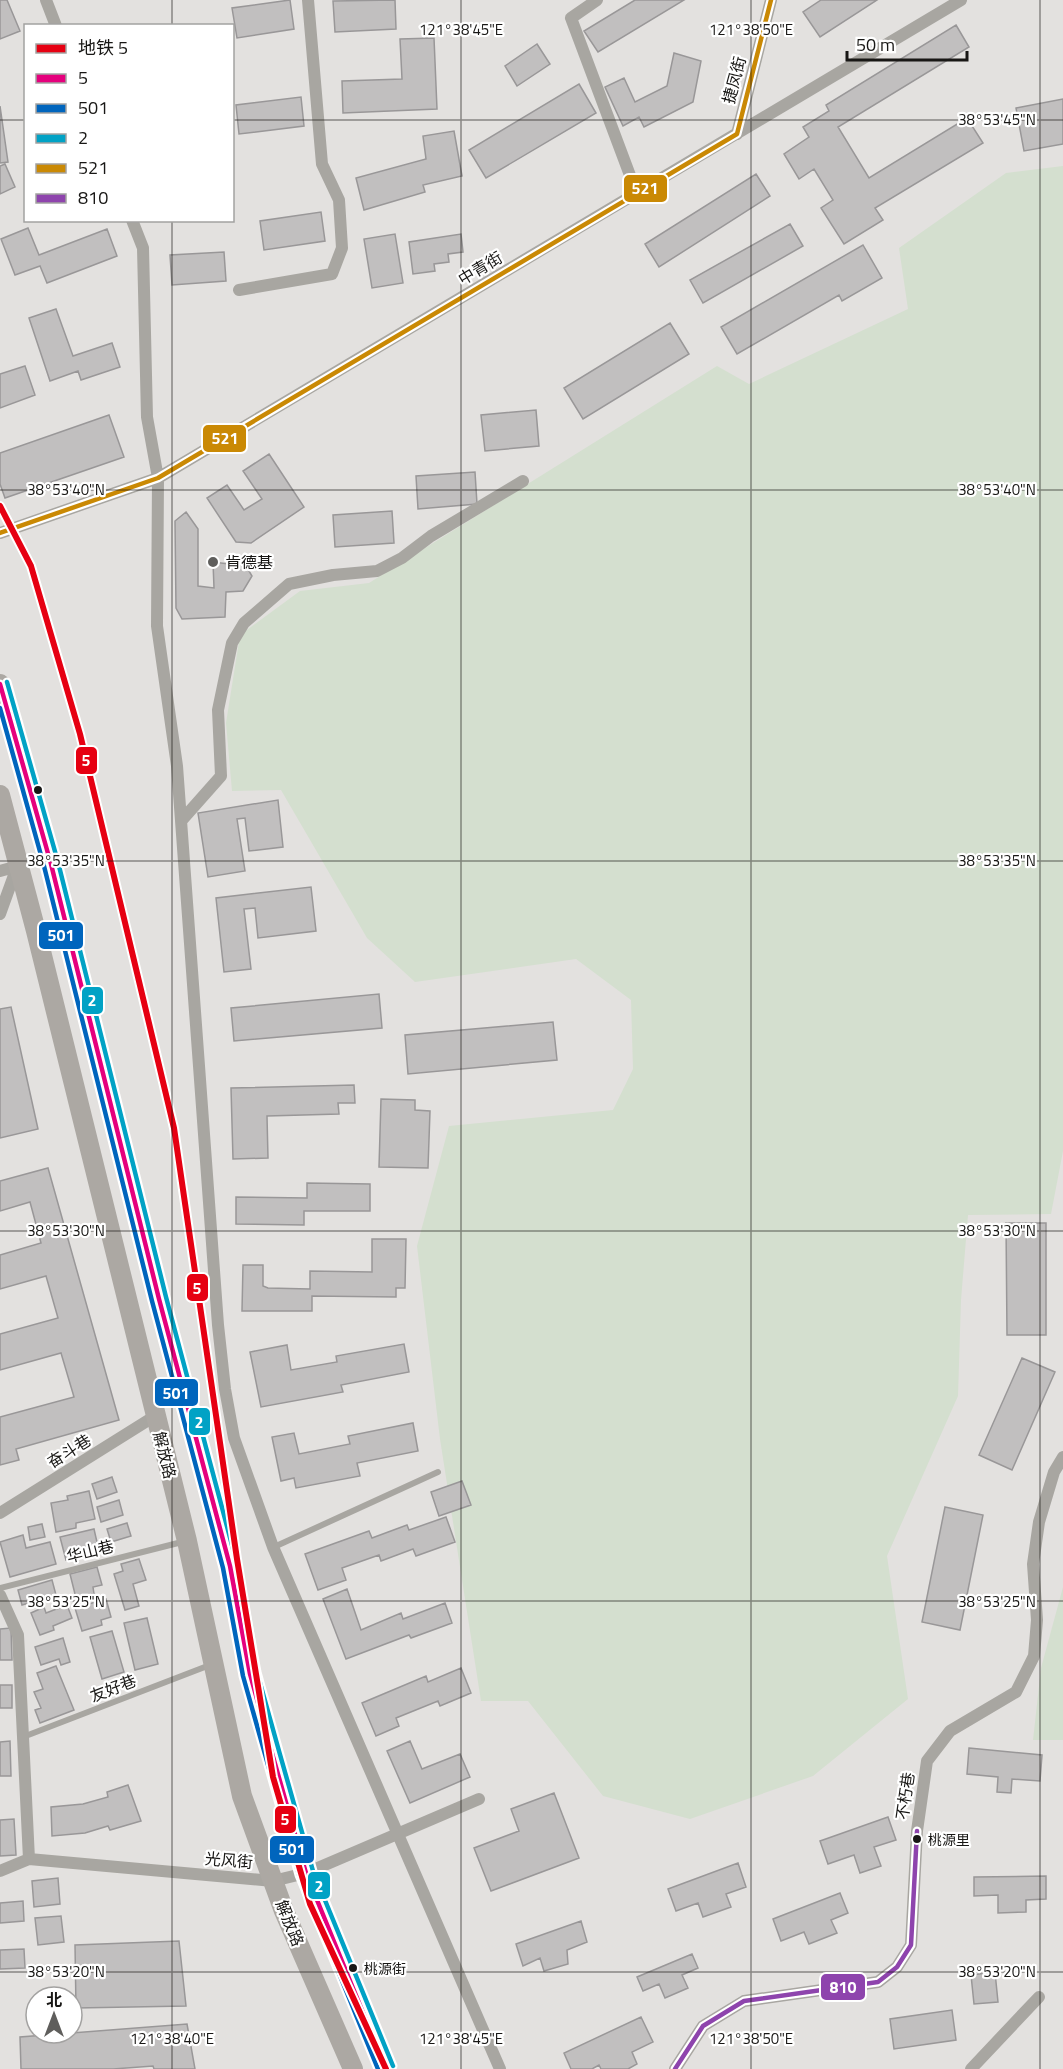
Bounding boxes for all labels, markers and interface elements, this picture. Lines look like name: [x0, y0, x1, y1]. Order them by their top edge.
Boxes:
text: 121°38'45"E: [419, 18, 503, 41]
text: 121°38'50"E: [709, 18, 793, 41]
legend: [24, 24, 234, 222]
scale bar: [847, 24, 967, 62]
text: 50 m: [856, 31, 895, 58]
text: 地铁 5: [78, 34, 128, 61]
street label: 捷凤街: [716, 54, 752, 106]
text: 5: [78, 64, 88, 91]
text: 501: [78, 94, 108, 121]
text: 38°53'45"N: [958, 108, 1036, 131]
text: 2: [78, 124, 88, 151]
text: 521: [78, 154, 108, 181]
line badge: 521: [623, 174, 668, 203]
text: 521: [632, 176, 658, 200]
text: 810: [78, 184, 108, 211]
street label: 中青街: [453, 245, 507, 291]
line badge: 521: [202, 424, 247, 453]
text: 521: [212, 426, 238, 450]
text: 38°53'40"N: [27, 478, 105, 501]
text: 38°53'40"N: [958, 478, 1036, 501]
place label: 肯德基: [225, 550, 273, 574]
marker: 肯德基: [206, 555, 220, 569]
line badge: 5: [75, 746, 98, 775]
text: 5: [82, 748, 91, 772]
unlabelled marker: [32, 784, 44, 796]
text: 38°53'35"N: [27, 849, 105, 872]
text: 38°53'35"N: [958, 849, 1036, 872]
line badge: 501: [38, 921, 84, 950]
text: 501: [48, 923, 74, 947]
line badge: 2: [81, 986, 104, 1015]
text: 2: [88, 988, 96, 1012]
text: 38°53'30"N: [27, 1219, 105, 1242]
text: 38°53'30"N: [958, 1219, 1036, 1242]
line badge: 5: [186, 1273, 209, 1302]
text: 5: [193, 1276, 202, 1300]
line badge: 501: [154, 1378, 199, 1407]
text: 501: [163, 1381, 189, 1405]
line badge: 2: [188, 1407, 211, 1436]
text: 2: [195, 1410, 203, 1434]
street label: 奋斗巷: [42, 1428, 96, 1474]
street label: 解放路: [148, 1429, 182, 1481]
street label: 华山巷: [64, 1534, 116, 1568]
text: 38°53'25"N: [27, 1590, 105, 1613]
text: 38°53'25"N: [958, 1590, 1036, 1613]
street label: 友好巷: [86, 1668, 140, 1708]
street label: 不朽巷: [890, 1771, 920, 1821]
line badge: 5: [274, 1805, 297, 1834]
text: 5: [281, 1807, 290, 1831]
place label: 桃源里: [928, 1829, 970, 1850]
marker: 桃源里: [911, 1833, 923, 1845]
line badge: 501: [269, 1835, 315, 1864]
text: 501: [279, 1837, 305, 1861]
street label: 光风街: [204, 1846, 254, 1874]
line badge: 2: [307, 1871, 331, 1900]
text: 2: [315, 1874, 323, 1898]
street label: 解放路: [270, 1896, 310, 1950]
place label: 桃源街: [364, 1958, 406, 1979]
text: 38°53'20"N: [27, 1960, 105, 1983]
text: 38°53'20"N: [958, 1960, 1036, 1983]
marker: 桃源街: [347, 1962, 359, 1974]
line badge: 810: [820, 1973, 866, 2001]
text: 810: [830, 1975, 856, 1999]
north arrow: [24, 1985, 84, 2045]
text: 北: [46, 1988, 62, 2012]
text: 121°38'40"E: [130, 2027, 214, 2050]
text: 121°38'45"E: [419, 2027, 503, 2050]
text: 121°38'50"E: [709, 2027, 793, 2050]

